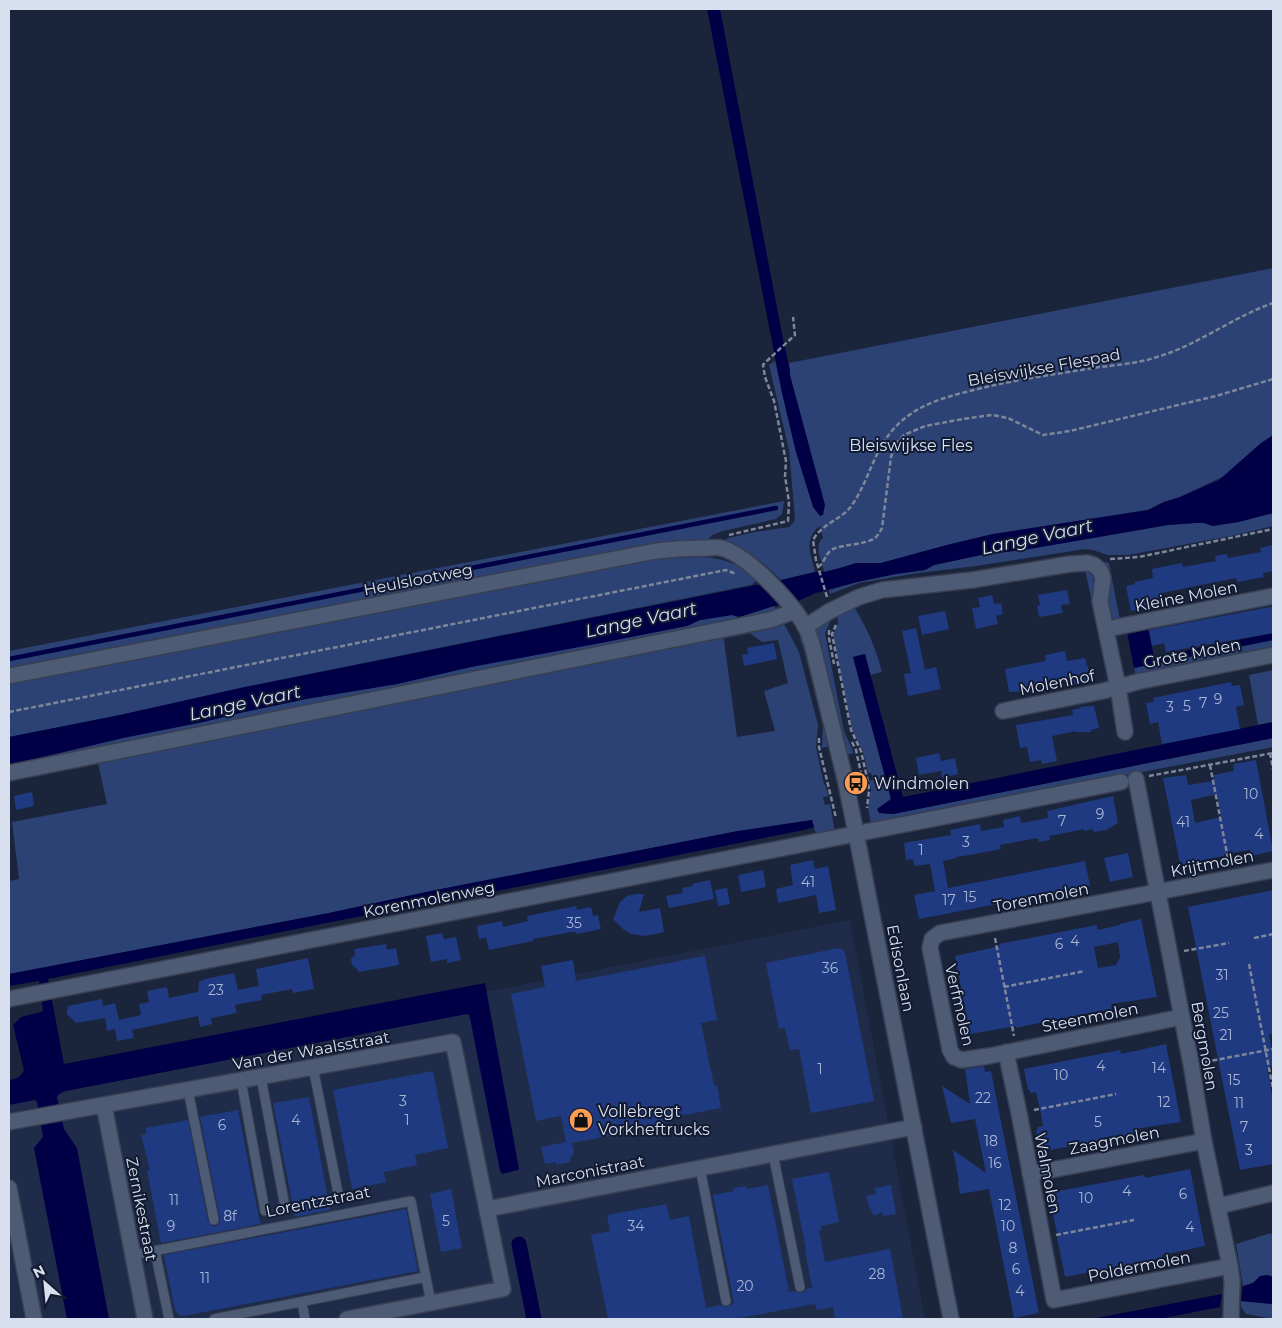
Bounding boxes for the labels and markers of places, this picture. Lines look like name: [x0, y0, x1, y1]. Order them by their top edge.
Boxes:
bus stop icon: Windmolen: [843, 770, 869, 796]
place label: Windmolen: [874, 774, 969, 793]
place label: Vollebregt Vorkheftrucks: [598, 1102, 710, 1139]
shop icon: Vollebregt Vorkheftrucks: [568, 1107, 594, 1133]

